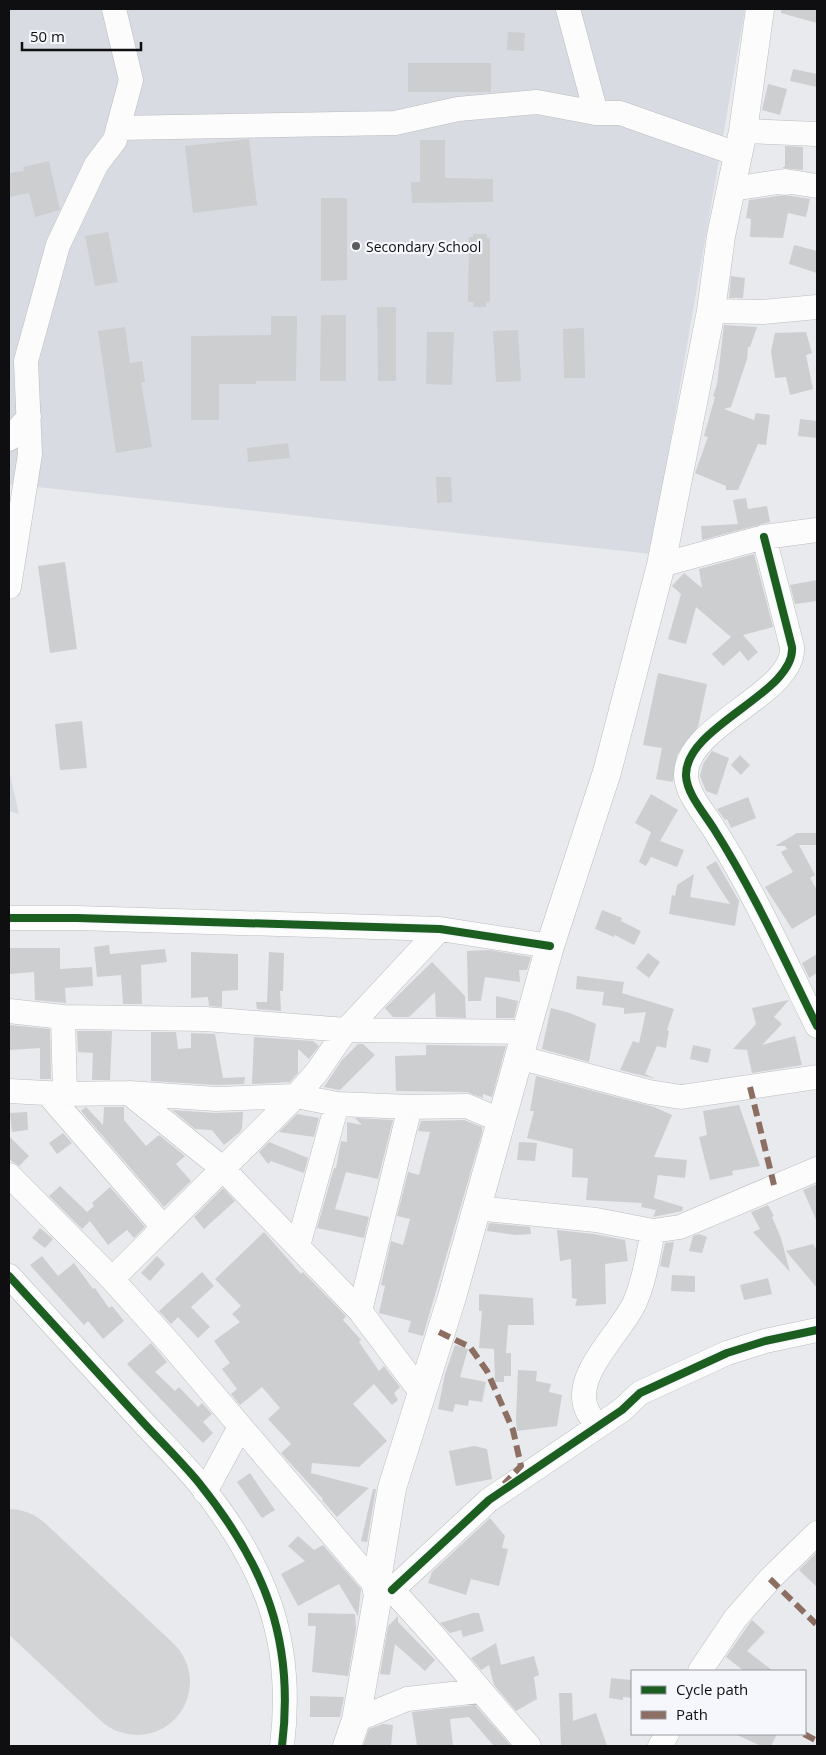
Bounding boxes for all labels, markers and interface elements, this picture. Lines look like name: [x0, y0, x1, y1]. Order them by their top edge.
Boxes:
scale bar: [22, 20, 141, 52]
text: 50 m: [30, 26, 65, 46]
place label: Secondary School: [366, 237, 481, 256]
marker: Secondary School: [350, 240, 362, 252]
legend: [631, 1670, 806, 1735]
text: Cycle path: [676, 1679, 748, 1699]
text: Path: [676, 1704, 708, 1724]

